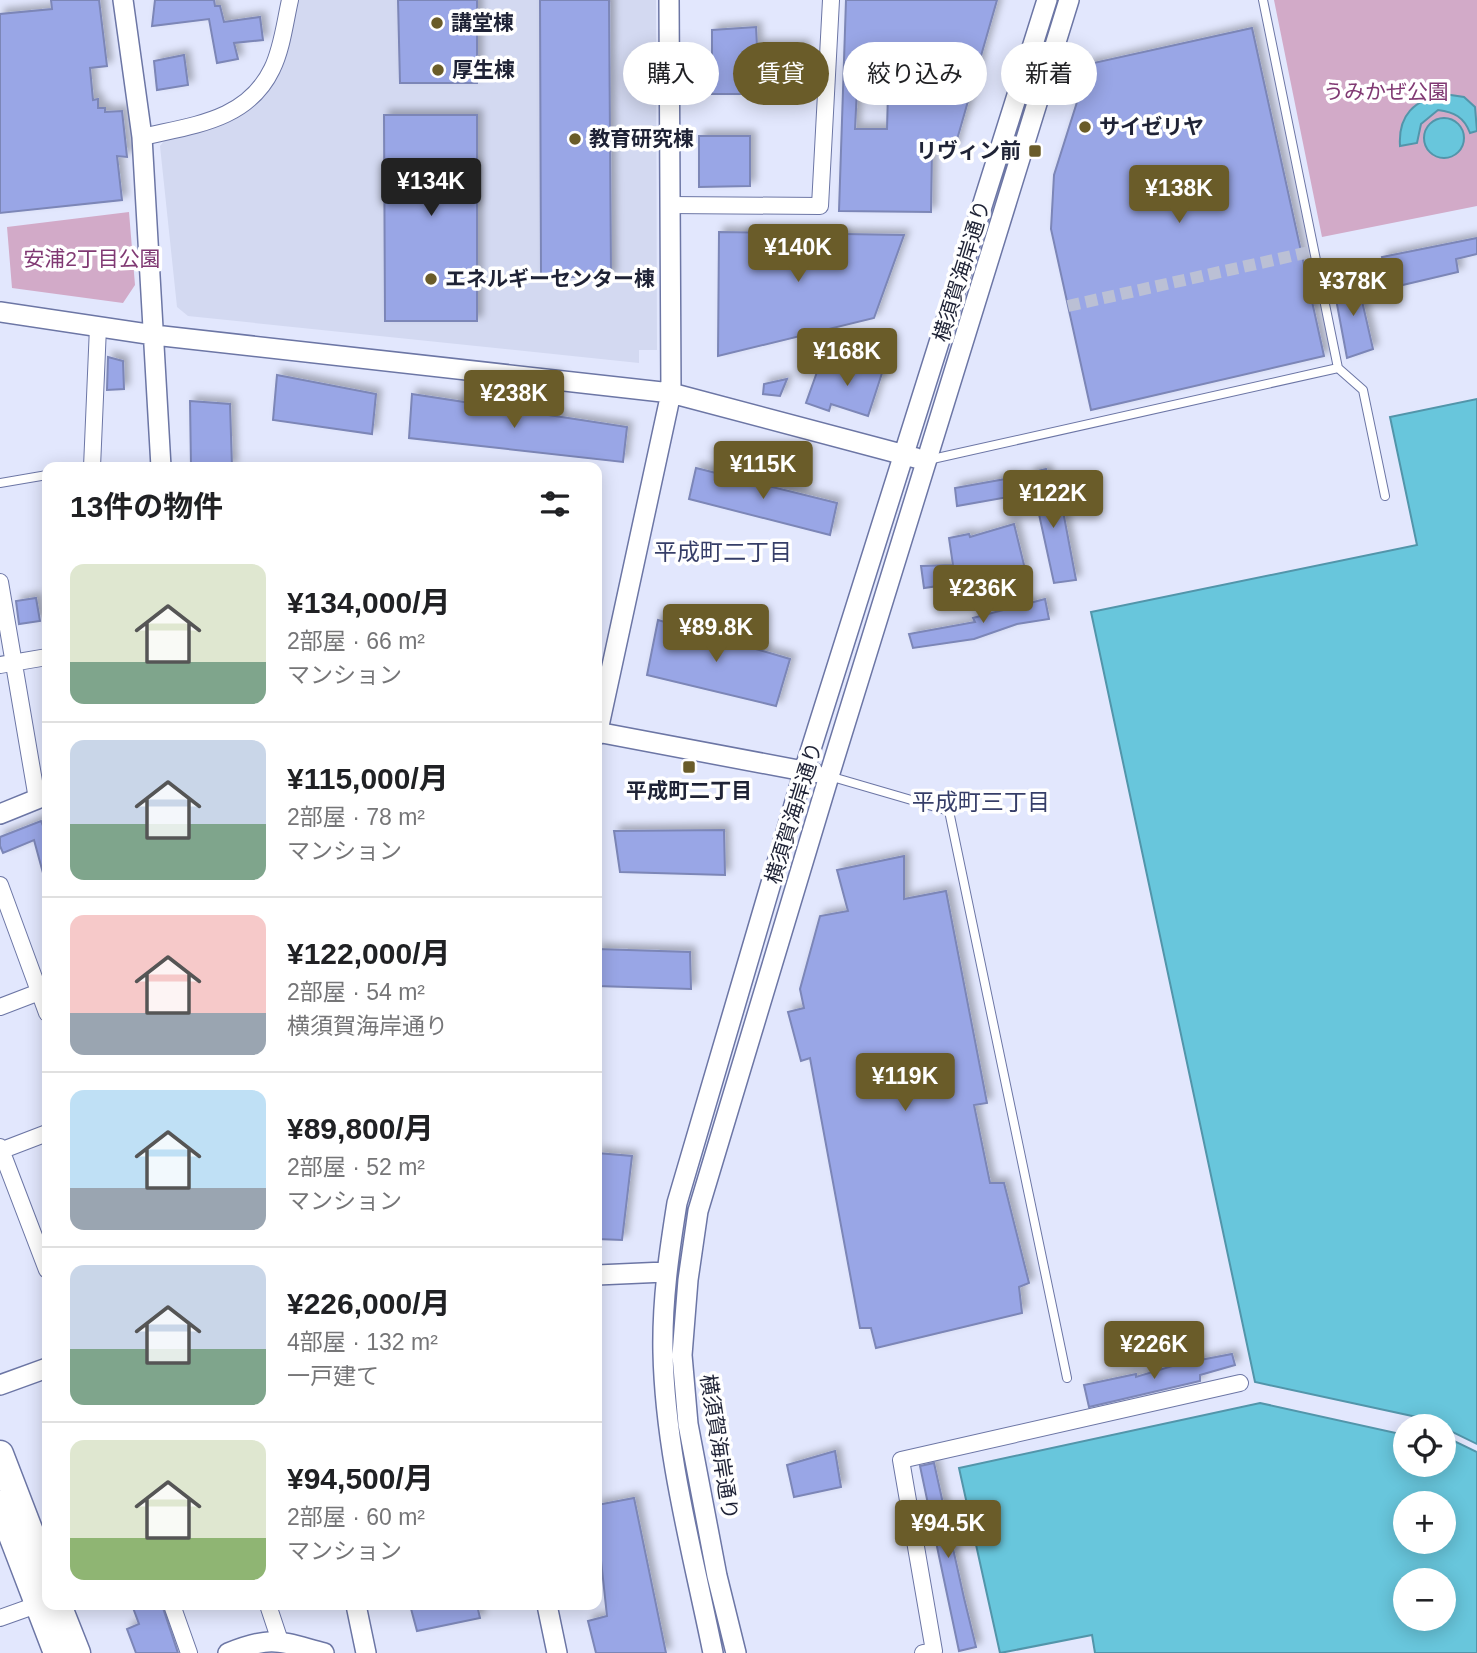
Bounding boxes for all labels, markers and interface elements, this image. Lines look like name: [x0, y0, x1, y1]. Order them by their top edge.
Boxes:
place label: 講堂棟: [451, 11, 514, 34]
marker: 講堂棟: [429, 15, 445, 31]
chip: 購入: [623, 42, 719, 105]
chip: 賃貸: [733, 42, 829, 105]
chip: 絞り込み: [843, 42, 987, 105]
chip: 新着: [1001, 42, 1097, 105]
place label: 厚生棟: [452, 58, 515, 81]
marker: 厚生棟: [430, 62, 446, 78]
park label: うみかぜ公園: [1323, 80, 1449, 103]
place label: サイゼリヤ: [1099, 115, 1204, 138]
marker: サイゼリヤ: [1077, 119, 1093, 135]
place label: 教育研究棟: [589, 127, 694, 150]
marker: 教育研究棟: [567, 131, 583, 147]
place label: リヴィン前: [916, 139, 1021, 162]
marker: リヴィン前: [1027, 143, 1043, 159]
pin: ¥134K: [382, 158, 480, 218]
pin: ¥138K: [1130, 166, 1228, 225]
text: ¥134K: [397, 168, 465, 194]
text: ¥138K: [1145, 175, 1213, 201]
street label: 横須賀海岸通り: [929, 197, 994, 345]
pin: ¥140K: [749, 224, 847, 284]
text: ¥140K: [764, 234, 832, 260]
park label: 安浦2丁目公園: [23, 247, 161, 270]
pin: ¥378K: [1304, 258, 1402, 318]
place label: エネルギーセンター棟: [445, 267, 655, 290]
text: ¥378K: [1319, 268, 1387, 294]
marker: エネルギーセンター棟: [423, 271, 439, 287]
pin: ¥168K: [798, 328, 896, 388]
text: ¥168K: [813, 338, 881, 364]
pin: ¥238K: [465, 370, 563, 430]
text: ¥238K: [480, 380, 548, 406]
pin: ¥115K: [714, 442, 812, 501]
text: ¥115K: [730, 451, 796, 477]
pin: ¥122K: [1004, 470, 1102, 530]
text: ¥122K: [1019, 480, 1087, 506]
icon: filters: [536, 485, 574, 523]
text: 13件の物件: [70, 490, 223, 523]
district label: 平成町二丁目: [654, 539, 792, 565]
pin: ¥236K: [934, 566, 1032, 625]
text: ¥236K: [949, 575, 1017, 601]
text: ¥134,000/月: [287, 586, 450, 619]
icon: home: [126, 592, 210, 676]
pin: ¥89.8K: [659, 604, 773, 664]
text: ¥89.8K: [679, 614, 753, 640]
text: 2部屋 · 66 m²: [287, 628, 425, 654]
text: マンション: [287, 662, 402, 688]
street label: 横須賀海岸通り: [761, 739, 826, 887]
marker: 平成町二丁目: [681, 759, 697, 775]
text: ¥115,000/月: [287, 762, 449, 795]
icon: home: [126, 768, 210, 852]
place label: 平成町二丁目: [626, 779, 752, 802]
district label: 平成町三丁目: [912, 789, 1050, 815]
text: 2部屋 · 78 m²: [287, 804, 425, 830]
text: マンション: [287, 838, 402, 864]
text: ¥122,000/月: [287, 937, 450, 970]
icon: home: [126, 943, 210, 1027]
text: 2部屋 · 54 m²: [287, 979, 425, 1005]
text: 横須賀海岸通り: [287, 1013, 448, 1039]
pin: ¥119K: [856, 1054, 954, 1113]
text: ¥119K: [872, 1063, 938, 1089]
text: ¥89,800/月: [287, 1112, 434, 1145]
icon: home: [126, 1118, 210, 1202]
text: 2部屋 · 52 m²: [287, 1154, 425, 1180]
text: マンション: [287, 1188, 402, 1214]
text: ¥226,000/月: [287, 1287, 450, 1320]
icon: home: [126, 1293, 210, 1377]
pin: ¥226K: [1105, 1322, 1203, 1381]
text: 4部屋 · 132 m²: [287, 1329, 438, 1355]
text: ¥226K: [1120, 1331, 1188, 1357]
text: 一戸建て: [287, 1363, 379, 1389]
street label: 横須賀海岸通り: [697, 1373, 742, 1521]
map controls: [1393, 1414, 1456, 1631]
button: locate: [1393, 1414, 1456, 1477]
text: ¥94,500/月: [287, 1462, 434, 1495]
icon: home: [126, 1468, 210, 1552]
button: +: [1393, 1491, 1456, 1554]
pin: ¥94.5K: [891, 1500, 1005, 1560]
text: 2部屋 · 60 m²: [287, 1504, 425, 1530]
text: ¥94.5K: [911, 1510, 985, 1536]
text: マンション: [287, 1538, 402, 1564]
button: −: [1393, 1568, 1456, 1631]

